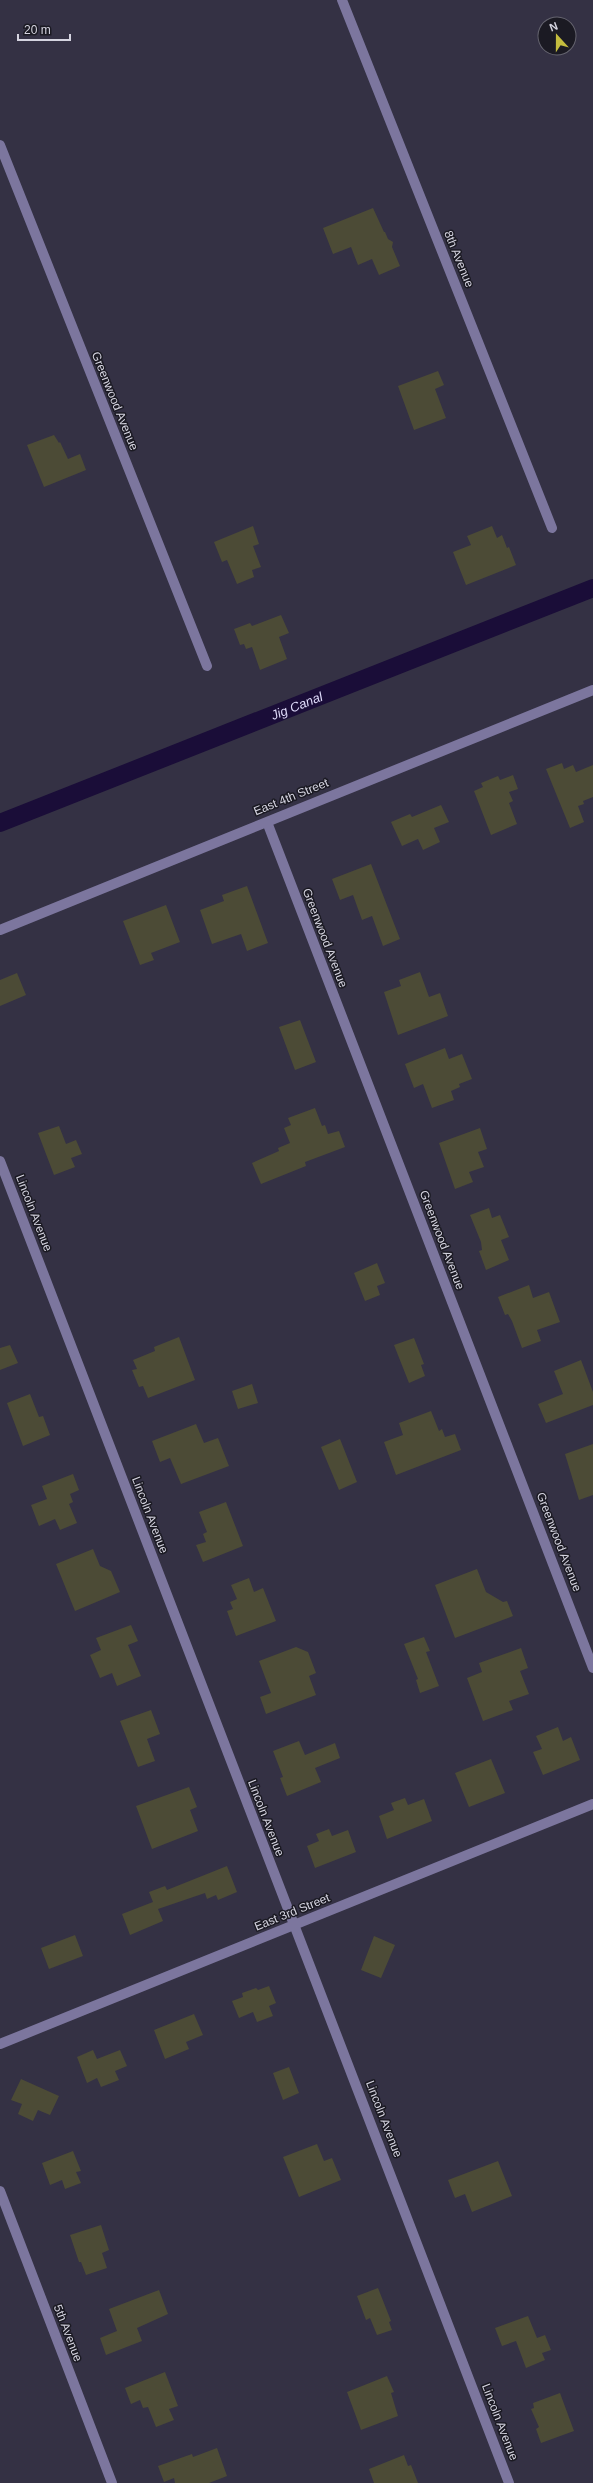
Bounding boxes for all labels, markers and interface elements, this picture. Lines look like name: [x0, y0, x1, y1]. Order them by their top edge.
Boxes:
scale bar: [18, 16, 70, 42]
north arrow: [537, 16, 577, 56]
text: N: [548, 20, 559, 34]
text: 20 m: [24, 23, 51, 37]
street label: 8th Avenue: [441, 229, 477, 290]
street label: Greenwood Avenue: [89, 350, 141, 453]
water label: Jig Canal: [268, 689, 326, 723]
street label: East 4th Street: [252, 775, 331, 818]
street label: Greenwood Avenue: [300, 886, 350, 990]
street label: Lincoln Avenue: [13, 1173, 55, 1254]
street label: Greenwood Avenue: [417, 1188, 467, 1292]
street label: Lincoln Avenue: [129, 1475, 171, 1556]
street label: Greenwood Avenue: [534, 1490, 584, 1594]
street label: Lincoln Avenue: [245, 1778, 287, 1859]
street label: East 3rd Street: [252, 1890, 332, 1933]
street label: Lincoln Avenue: [363, 2079, 405, 2160]
street label: 5th Avenue: [51, 2303, 85, 2364]
street label: Lincoln Avenue: [479, 2382, 521, 2463]

